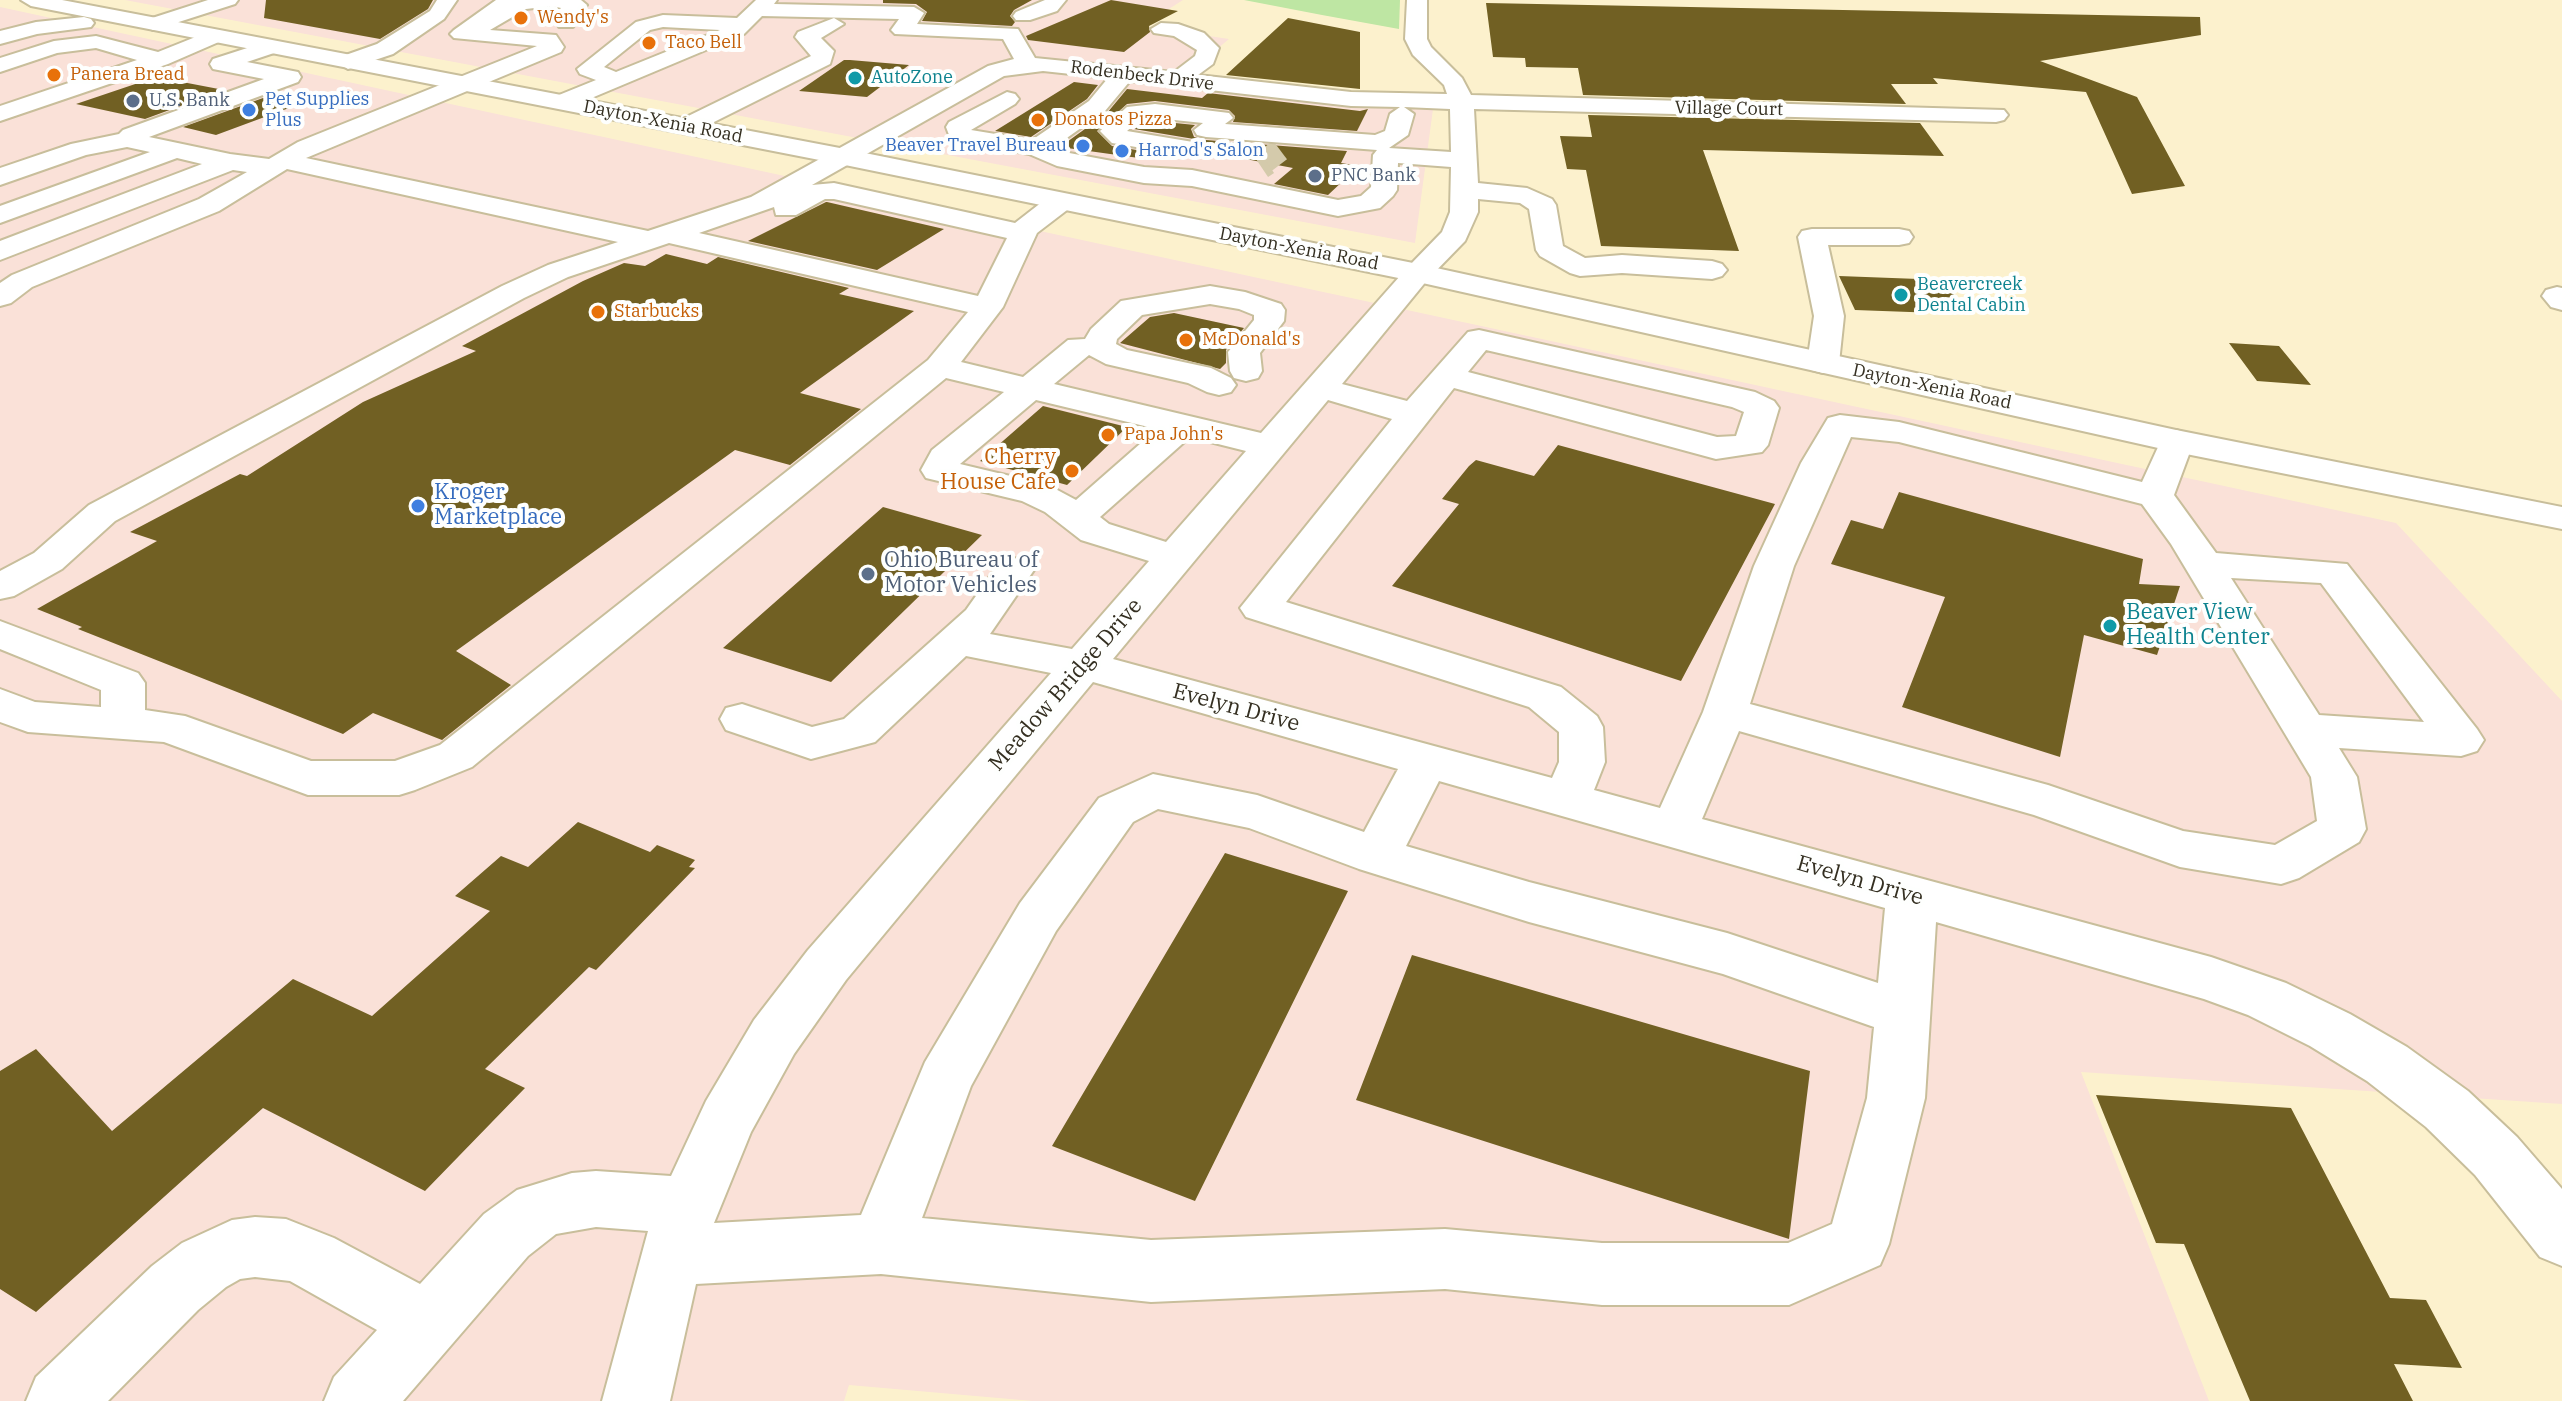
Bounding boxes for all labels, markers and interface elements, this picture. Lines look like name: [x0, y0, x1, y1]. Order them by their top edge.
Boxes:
place label: Wendy's: [537, 7, 609, 29]
marker: Wendy's: [512, 9, 530, 27]
place label: Taco Bell: [665, 32, 742, 54]
marker: Taco Bell: [640, 34, 658, 52]
street label: Rodenbeck Drive: [1069, 56, 1215, 96]
place label: Panera Bread: [70, 64, 185, 86]
marker: Panera Bread: [45, 66, 63, 84]
place label: AutoZone: [871, 67, 953, 89]
marker: AutoZone: [846, 69, 864, 87]
place label: Pet Supplies Plus: [265, 89, 369, 132]
place label: U.S. Bank: [149, 90, 230, 112]
marker: U.S. Bank: [124, 92, 142, 110]
street label: Dayton-Xenia Road: [581, 96, 745, 148]
street label: Village Court: [1675, 97, 1783, 121]
marker: Pet Supplies Plus: [240, 101, 258, 119]
place label: Donatos Pizza: [1054, 109, 1173, 131]
marker: Donatos Pizza: [1029, 111, 1047, 129]
place label: Beaver Travel Bureau: [885, 135, 1067, 157]
marker: Beaver Travel Bureau: [1074, 137, 1092, 155]
place label: Harrod's Salon: [1138, 140, 1264, 162]
marker: Harrod's Salon: [1113, 142, 1131, 160]
place label: PNC Bank: [1331, 165, 1416, 187]
marker: PNC Bank: [1306, 167, 1324, 185]
street label: Dayton-Xenia Road: [1217, 223, 1381, 275]
place label: Beavercreek Dental Cabin: [1917, 274, 2026, 316]
marker: Beavercreek Dental Cabin: [1892, 286, 1910, 304]
place label: Starbucks: [614, 301, 699, 323]
marker: Starbucks: [589, 303, 607, 321]
place label: McDonald's: [1202, 329, 1301, 351]
marker: McDonald's: [1177, 331, 1195, 349]
street label: Dayton-Xenia Road: [1851, 360, 2013, 414]
place label: Papa John's: [1124, 424, 1223, 446]
marker: Papa John's: [1099, 426, 1117, 444]
place label: Cherry House Cafe: [940, 445, 1056, 496]
marker: Cherry House Cafe: [1063, 462, 1081, 480]
place label: Kroger Marketplace: [434, 480, 562, 532]
marker: Kroger Marketplace: [409, 497, 427, 515]
place label: Ohio Bureau of Motor Vehicles: [884, 548, 1038, 600]
marker: Ohio Bureau of Motor Vehicles: [859, 565, 877, 583]
street label: Meadow Bridge Drive: [984, 593, 1148, 777]
place label: Beaver View Health Center: [2126, 600, 2270, 652]
marker: Beaver View Health Center: [2101, 617, 2119, 635]
street label: Evelyn Drive: [1170, 678, 1302, 738]
street label: Evelyn Drive: [1794, 850, 1926, 912]

